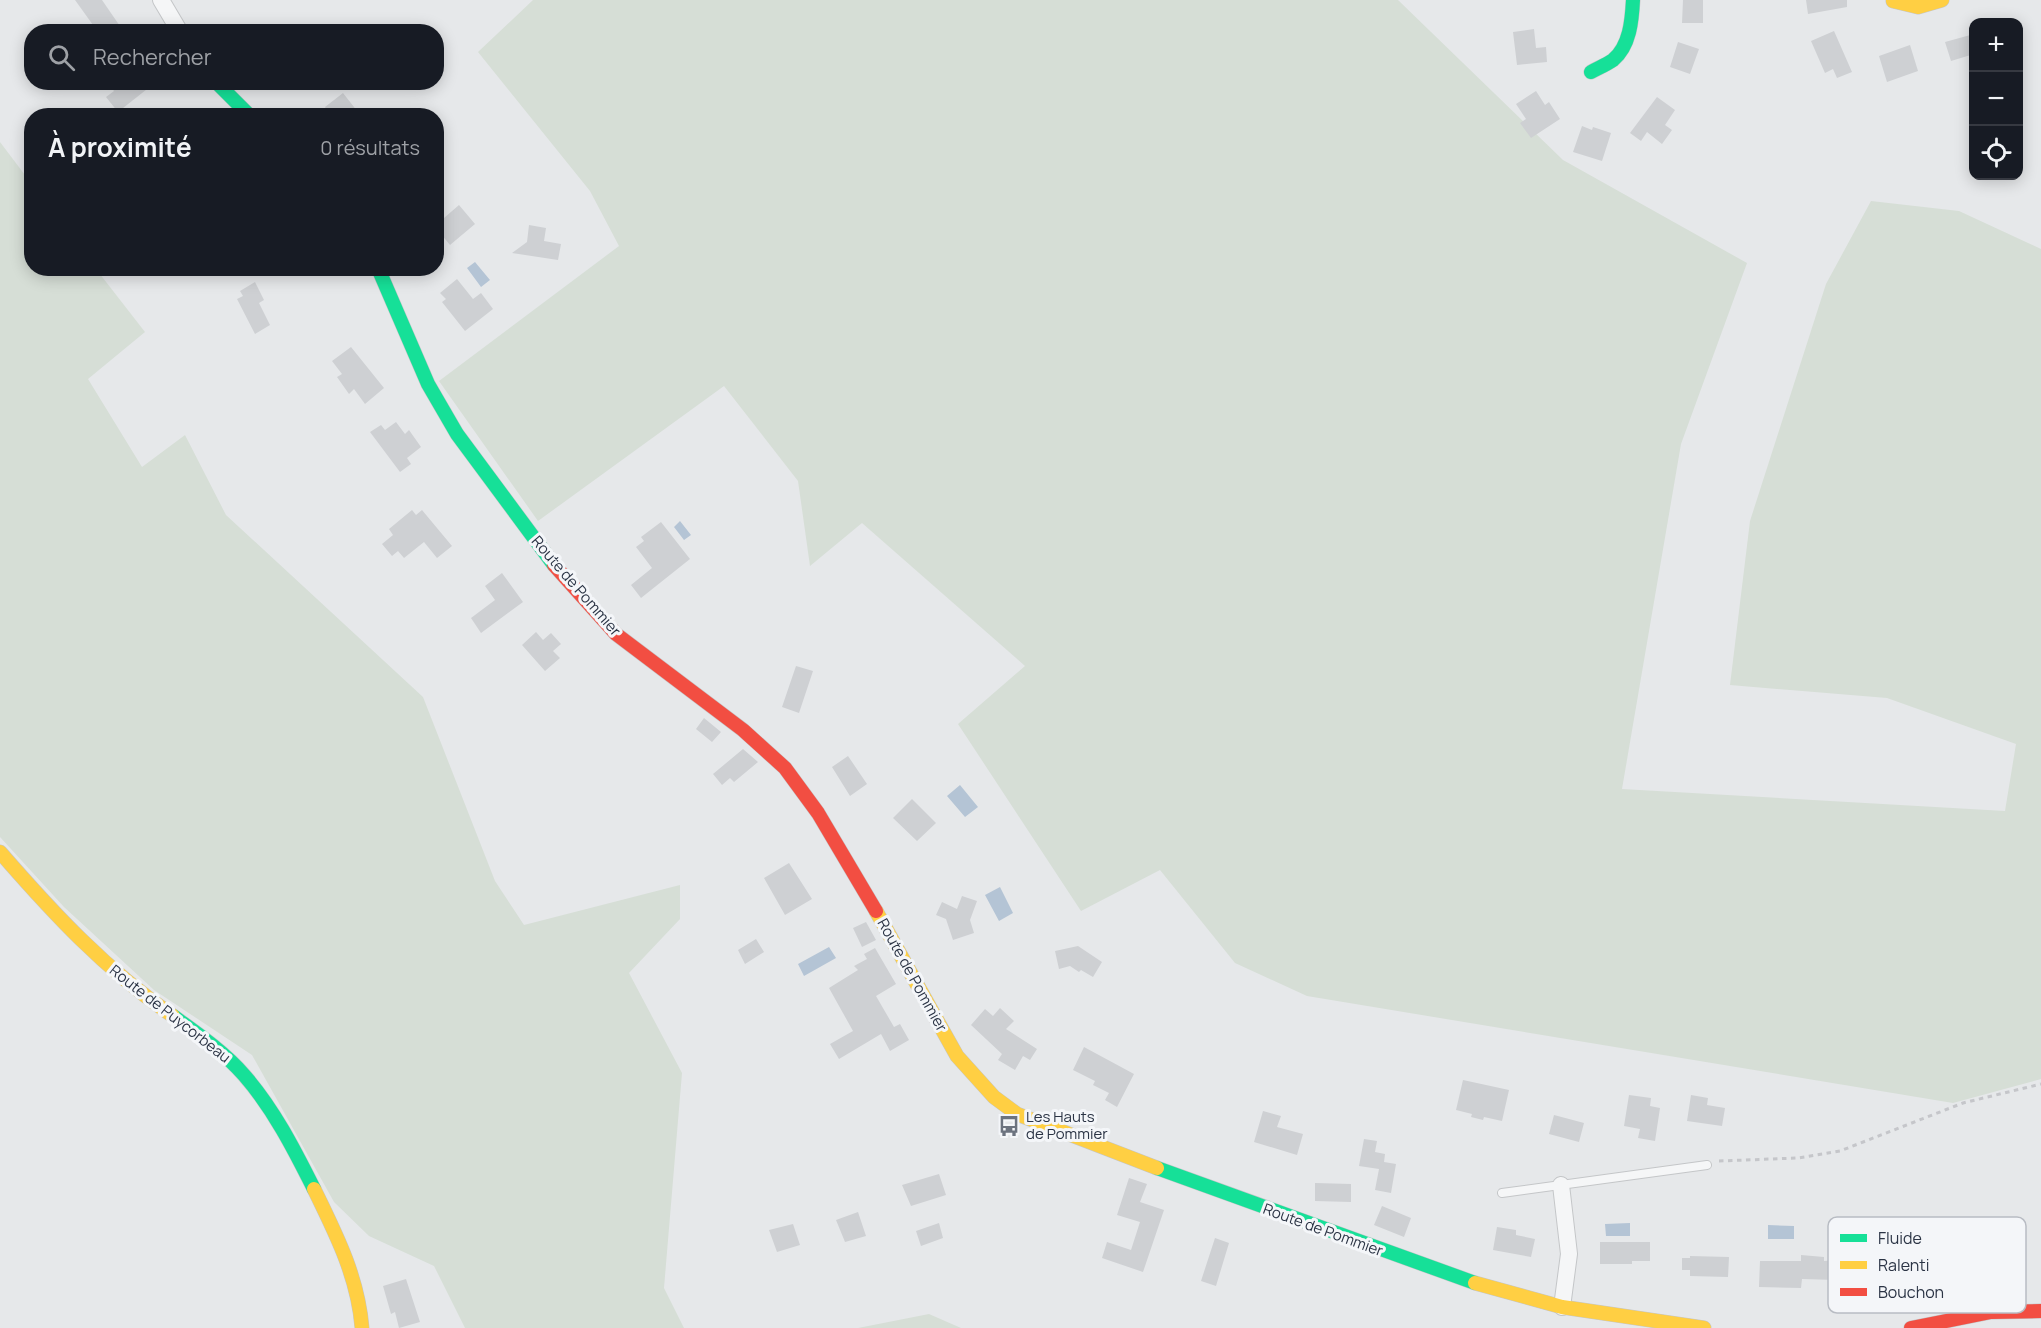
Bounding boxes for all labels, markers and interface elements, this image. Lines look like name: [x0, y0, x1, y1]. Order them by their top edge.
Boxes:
map controls: [1969, 18, 2023, 180]
button: +: [1969, 18, 2023, 72]
search box: [24, 24, 444, 90]
icon: search: [45, 41, 78, 74]
text: Rechercher: [93, 42, 212, 72]
button: −: [1969, 72, 2023, 126]
button: locate: [1969, 126, 2023, 180]
text: À proximité: [48, 129, 192, 165]
text: 0 résultats: [320, 134, 420, 161]
street label: Route de Pommier: [527, 531, 626, 641]
street label: Route de Pommier: [873, 914, 953, 1036]
street label: Route de Puycorbeau: [106, 960, 235, 1067]
place label: Les Hauts de Pommier: [1026, 1106, 1108, 1144]
bus stop icon: Les Hauts de Pommier: [997, 1114, 1021, 1138]
street label: Route de Pommier: [1260, 1198, 1387, 1261]
legend: [1828, 1217, 2026, 1313]
text: Fluide: [1878, 1227, 1922, 1249]
text: Ralenti: [1878, 1254, 1929, 1276]
text: Bouchon: [1878, 1281, 1944, 1303]

